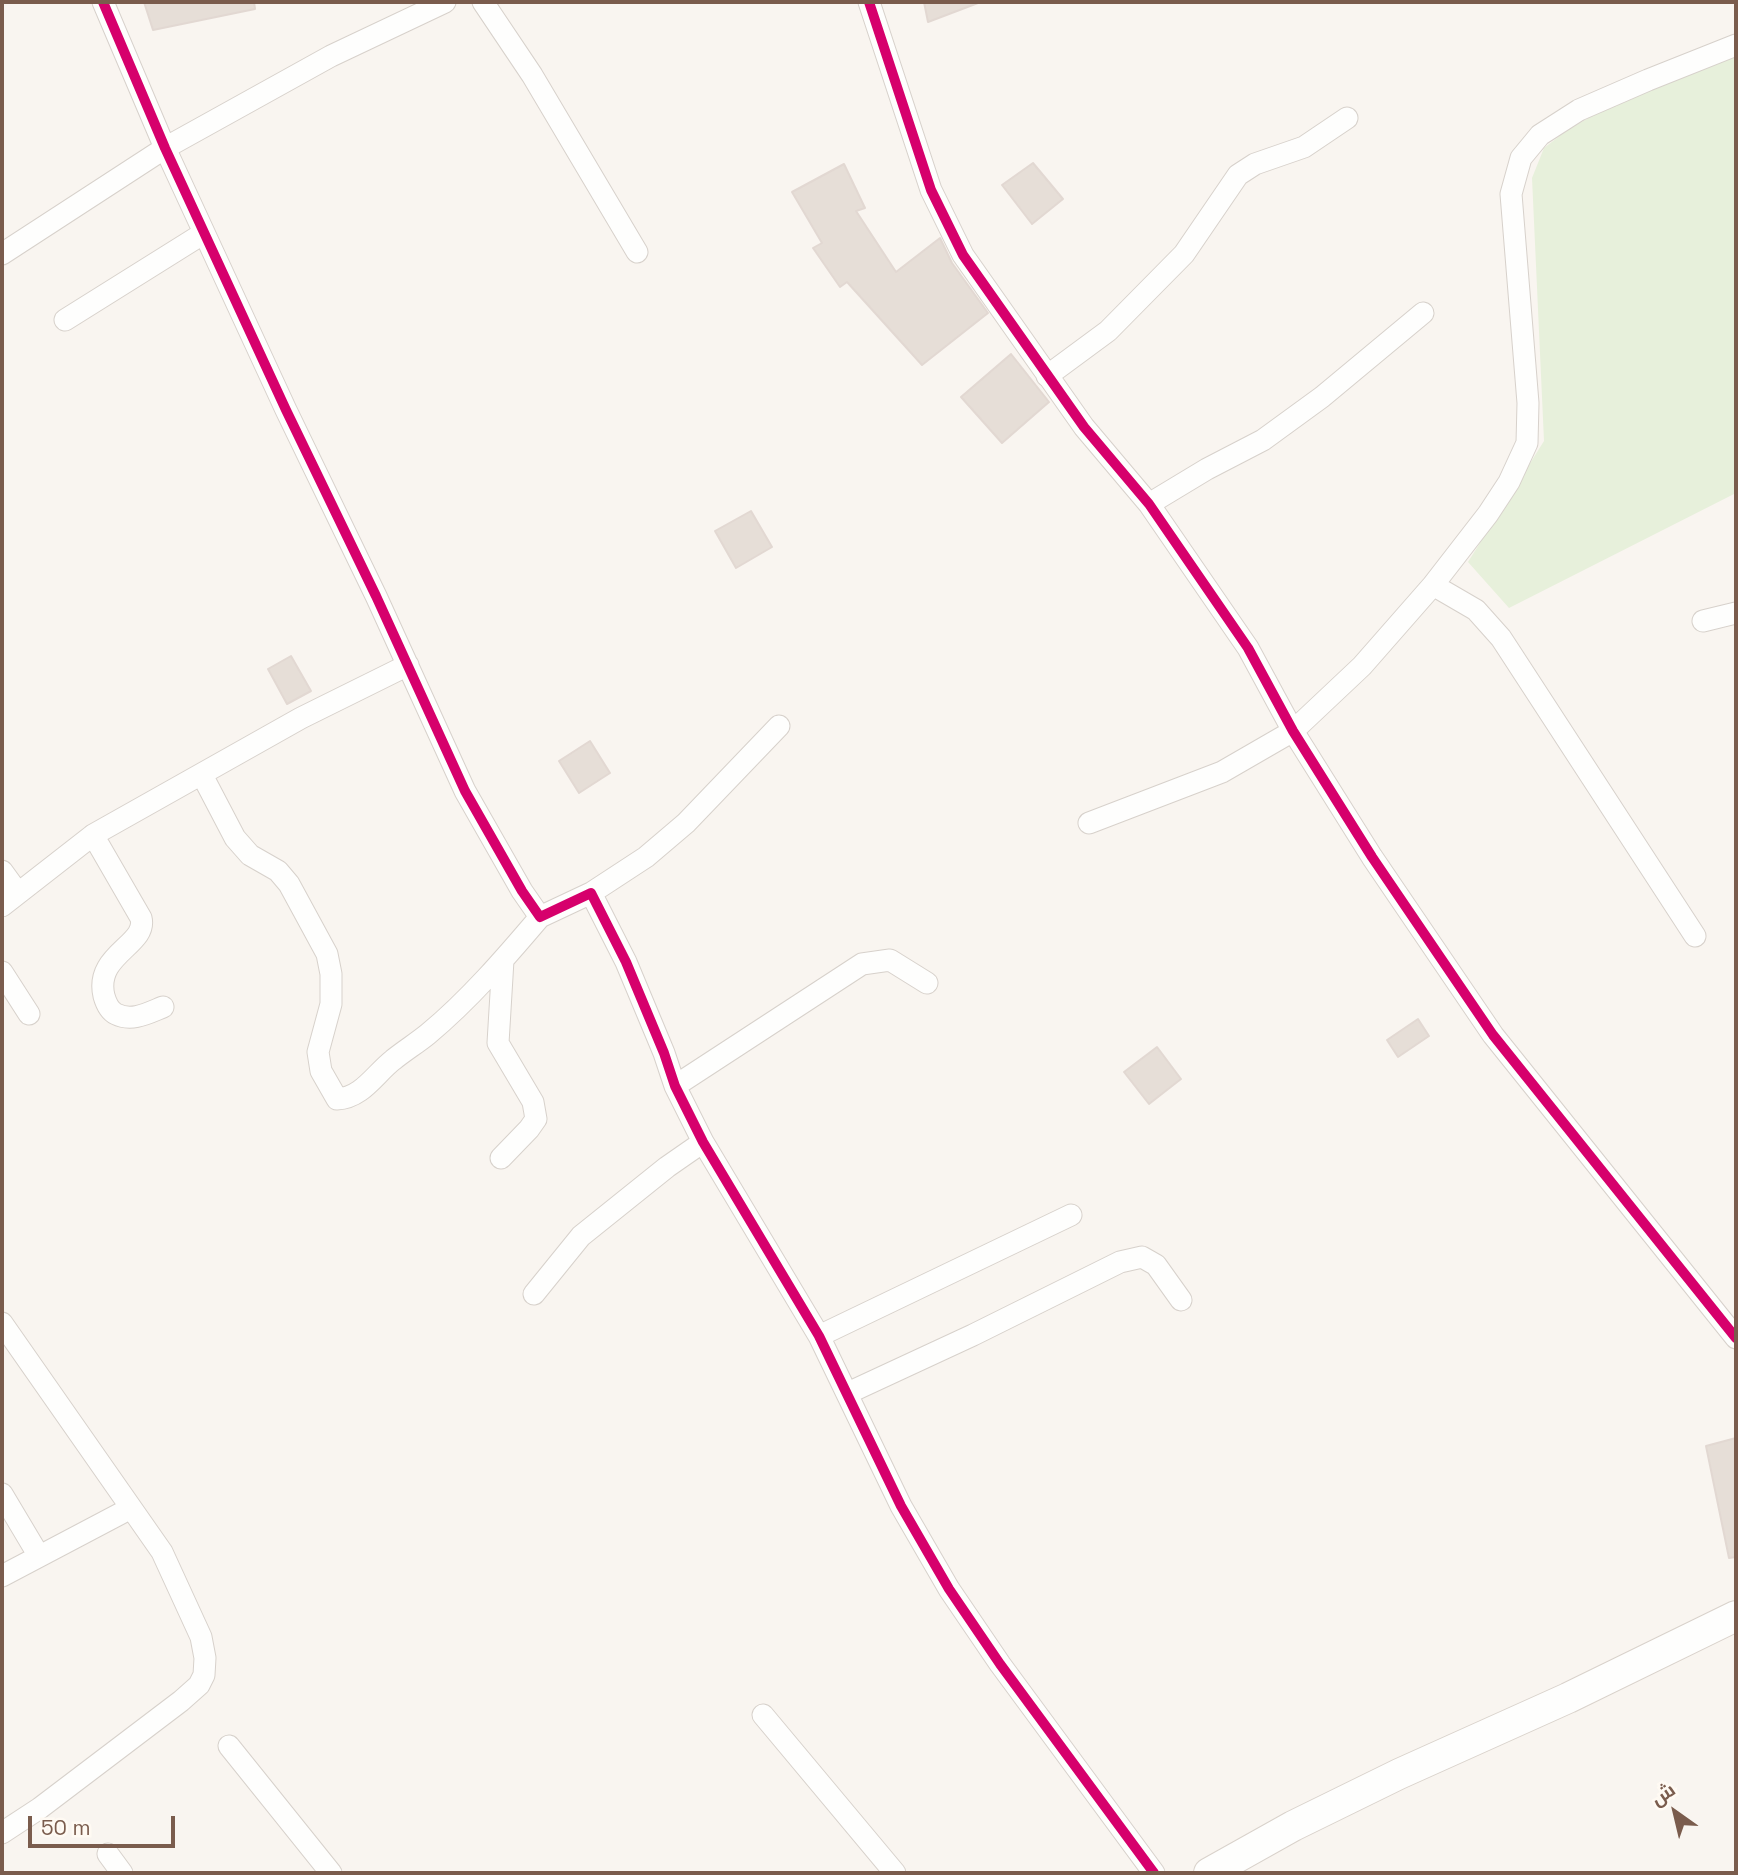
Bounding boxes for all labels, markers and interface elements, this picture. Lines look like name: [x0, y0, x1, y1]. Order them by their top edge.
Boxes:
north arrow: [1640, 1777, 1710, 1847]
text: ش: [1646, 1777, 1680, 1811]
scale bar: [32, 1801, 178, 1845]
text: 50 m: [41, 1814, 91, 1841]

